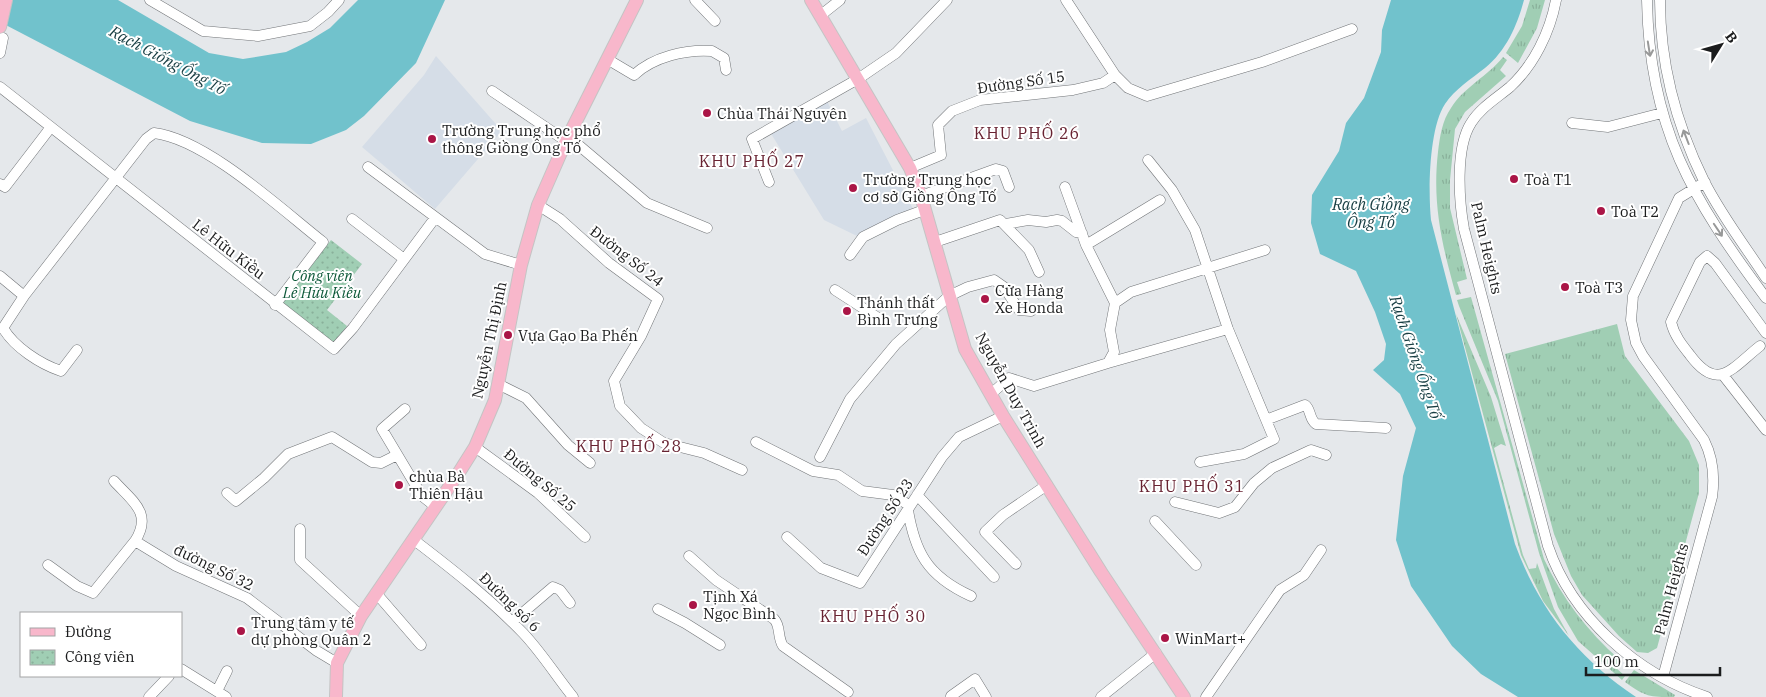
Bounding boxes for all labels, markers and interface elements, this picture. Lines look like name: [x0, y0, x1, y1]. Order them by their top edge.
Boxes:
water label: Rạch Giống Ống Tố: [105, 18, 233, 100]
north arrow: [1696, 20, 1746, 70]
text: B: [1721, 28, 1742, 47]
one-way arrow: [1644, 40, 1654, 56]
street label: Đường Số 15: [976, 66, 1066, 98]
place label: Chùa Thái Nguyên: [717, 104, 847, 123]
marker: Chùa Thái Nguyên: [701, 107, 713, 119]
district label: KHU PHỐ 26: [974, 120, 1080, 143]
place label: Trường Trung học phổ thông Giồng Ông Tố: [442, 121, 601, 157]
one-way arrow: [1680, 130, 1690, 145]
marker: Trường Trung học phổ thông Giồng Ông Tố: [426, 133, 438, 145]
district label: KHU PHỐ 27: [699, 148, 805, 171]
place label: Trường Trung học cơ sở Giồng Ông Tố: [863, 170, 997, 206]
place label: Toà T1: [1524, 170, 1572, 189]
marker: Toà T1: [1508, 173, 1520, 185]
marker: Trường Trung học cơ sở Giồng Ông Tố: [847, 182, 859, 194]
water label: Rạch Giồng Ông Tố: [1331, 194, 1410, 232]
street label: Palm Heights: [1467, 200, 1507, 296]
place label: Toà T2: [1611, 202, 1659, 221]
marker: Toà T2: [1595, 205, 1607, 217]
street label: Lê Hữu Kiều: [189, 215, 269, 283]
street label: Đường Số 24: [586, 221, 668, 291]
one-way arrow: [1713, 223, 1723, 237]
park label: Công viên Lê Hữu Kiều: [282, 266, 362, 302]
place label: Toà T3: [1575, 278, 1623, 297]
street label: Nguyễn Thị Định: [467, 280, 511, 400]
place label: Cửa Hàng Xe Honda: [995, 281, 1064, 317]
marker: Toà T3: [1559, 281, 1571, 293]
water label: Rạch Giống Ống Tố: [1385, 291, 1450, 423]
place label: Thánh thất Bình Trưng: [857, 293, 938, 329]
marker: Cửa Hàng Xe Honda: [979, 293, 991, 305]
marker: Thánh thất Bình Trưng: [841, 305, 853, 317]
place label: Vựa Gạo Ba Phến: [518, 326, 638, 345]
marker: Vựa Gạo Ba Phến: [502, 329, 514, 341]
street label: Nguyễn Duy Trinh: [971, 329, 1051, 451]
district label: KHU PHỐ 28: [576, 433, 682, 456]
street label: Đường Số 25: [500, 444, 580, 516]
place label: chùa Bà Thiên Hậu: [409, 467, 483, 503]
district label: KHU PHỐ 31: [1139, 473, 1245, 496]
street label: Đường Số 23: [853, 475, 917, 559]
marker: chùa Bà Thiên Hậu: [393, 479, 405, 491]
street label: đường Số 32: [171, 539, 257, 595]
street label: Palm Heights: [1650, 541, 1692, 637]
street label: Đường số 6: [475, 568, 545, 636]
place label: Tịnh Xá Ngọc Bình: [703, 587, 776, 623]
marker: Tịnh Xá Ngọc Bình: [687, 599, 699, 611]
district label: KHU PHỐ 30: [820, 603, 926, 626]
legend: [20, 612, 182, 677]
place label: Trung tâm y tế dự phòng Quân 2: [251, 613, 371, 649]
text: Đường: [65, 622, 111, 641]
marker: Trung tâm y tế dự phòng Quân 2: [235, 625, 247, 637]
place label: WinMart+: [1175, 629, 1246, 648]
marker: WinMart+: [1159, 632, 1171, 644]
scale bar: [1586, 644, 1720, 676]
text: Công viên: [65, 647, 135, 666]
text: 100 m: [1594, 652, 1639, 671]

